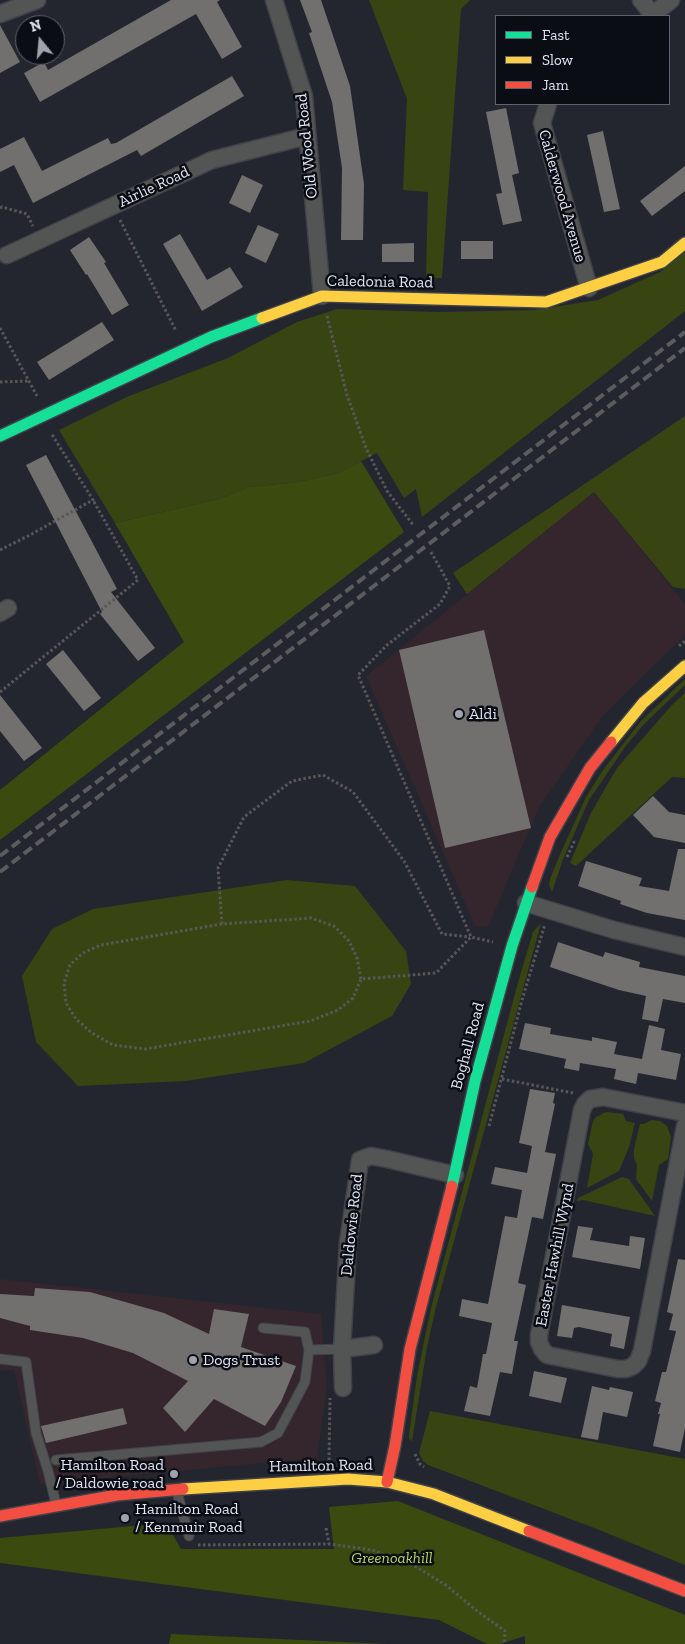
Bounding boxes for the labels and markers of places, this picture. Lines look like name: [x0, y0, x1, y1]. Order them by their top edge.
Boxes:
place label: Aldi: [469, 704, 497, 724]
marker: Aldi: [453, 708, 465, 720]
place label: Dogs Trust: [203, 1350, 280, 1370]
marker: Dogs Trust: [187, 1354, 199, 1366]
place label: Hamilton Road / Daldowie road: [56, 1455, 164, 1493]
marker: Hamilton Road / Daldowie road: [168, 1468, 180, 1480]
place label: Hamilton Road / Kenmuir Road: [135, 1499, 243, 1537]
marker: Hamilton Road / Kenmuir Road: [119, 1512, 131, 1524]

